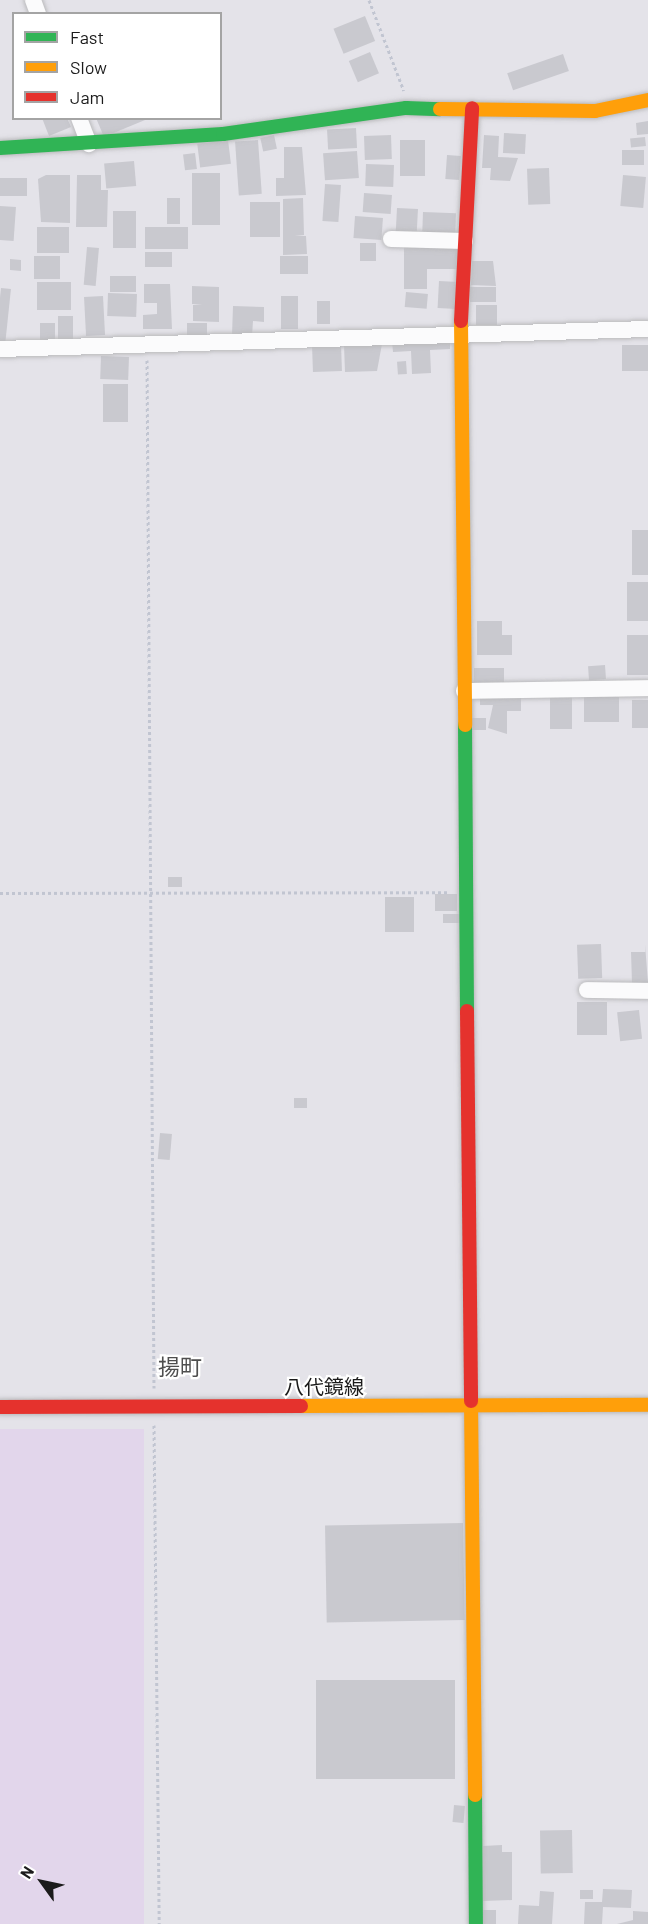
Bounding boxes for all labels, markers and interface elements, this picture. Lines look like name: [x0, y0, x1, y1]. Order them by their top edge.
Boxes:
legend: [12, 12, 222, 120]
text: Fast: [70, 26, 104, 48]
text: Slow: [70, 56, 107, 78]
text: Jam: [70, 86, 104, 108]
district label: 揚町: [158, 1354, 202, 1380]
street label: 八代鏡線: [284, 1374, 364, 1398]
north arrow: [12, 1852, 72, 1912]
text: N: [16, 1862, 37, 1882]

